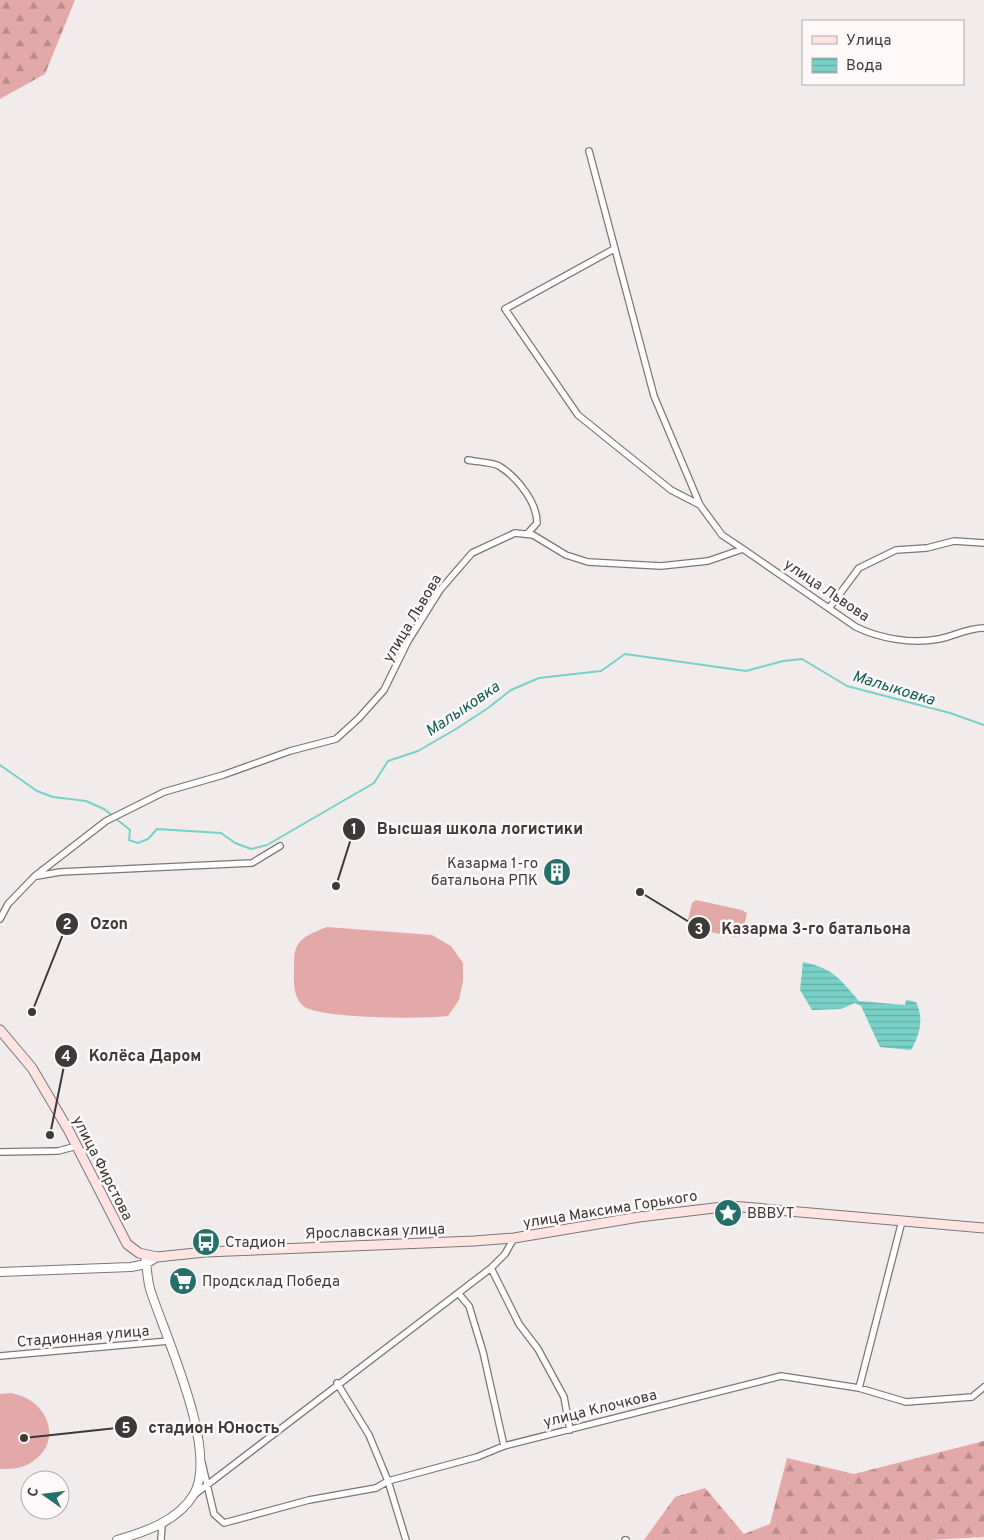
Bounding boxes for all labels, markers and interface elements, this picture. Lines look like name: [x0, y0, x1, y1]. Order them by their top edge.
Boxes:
legend: [802, 20, 964, 85]
text: Улица: [846, 32, 891, 51]
text: Вода: [846, 57, 882, 76]
street label: улица Львова: [780, 556, 873, 627]
street label: улица Львова: [380, 571, 447, 666]
water label: Малыковка: [850, 667, 938, 711]
water label: Малыковка: [422, 677, 505, 742]
callout: Высшая школа логистики: [342, 813, 593, 844]
text: Высшая школа логистики: [377, 820, 583, 840]
text: 1: [351, 821, 357, 840]
place label: Казарма 1-го батальона РПК: [431, 855, 538, 891]
building icon: Казарма 1-го батальона РПК: [542, 857, 572, 887]
callout: Ozon: [55, 908, 138, 939]
callout: Казарма 3-го батальона: [686, 913, 921, 944]
text: Ozon: [90, 915, 128, 935]
text: 2: [62, 916, 72, 935]
text: Казарма 3-го батальона: [721, 920, 911, 940]
text: 3: [695, 921, 704, 940]
callout: Колёса Даром: [53, 1040, 211, 1071]
text: Колёса Даром: [89, 1047, 201, 1067]
text: 4: [61, 1048, 71, 1067]
street label: улица Фирстова: [67, 1113, 136, 1224]
street label: улица Максима Горького: [522, 1187, 699, 1234]
place icon: ВВВУТ: [713, 1198, 743, 1228]
place label: ВВВУТ: [747, 1205, 794, 1224]
street label: Ярославская улица: [305, 1221, 445, 1244]
bus stop icon: Стадион: [191, 1227, 221, 1257]
place label: Стадион: [225, 1234, 286, 1253]
supermarket icon: Продсклад Победа: [168, 1266, 198, 1296]
place label: Продсклад Победа: [202, 1273, 340, 1292]
street label: Стадионная улица: [16, 1322, 150, 1353]
street label: улица Клочкова: [542, 1386, 659, 1433]
callout: стадион Юность: [113, 1412, 290, 1443]
text: стадион Юность: [148, 1419, 280, 1439]
text: 5: [121, 1420, 131, 1439]
north arrow: [20, 1470, 70, 1520]
text: С: [25, 1486, 43, 1499]

